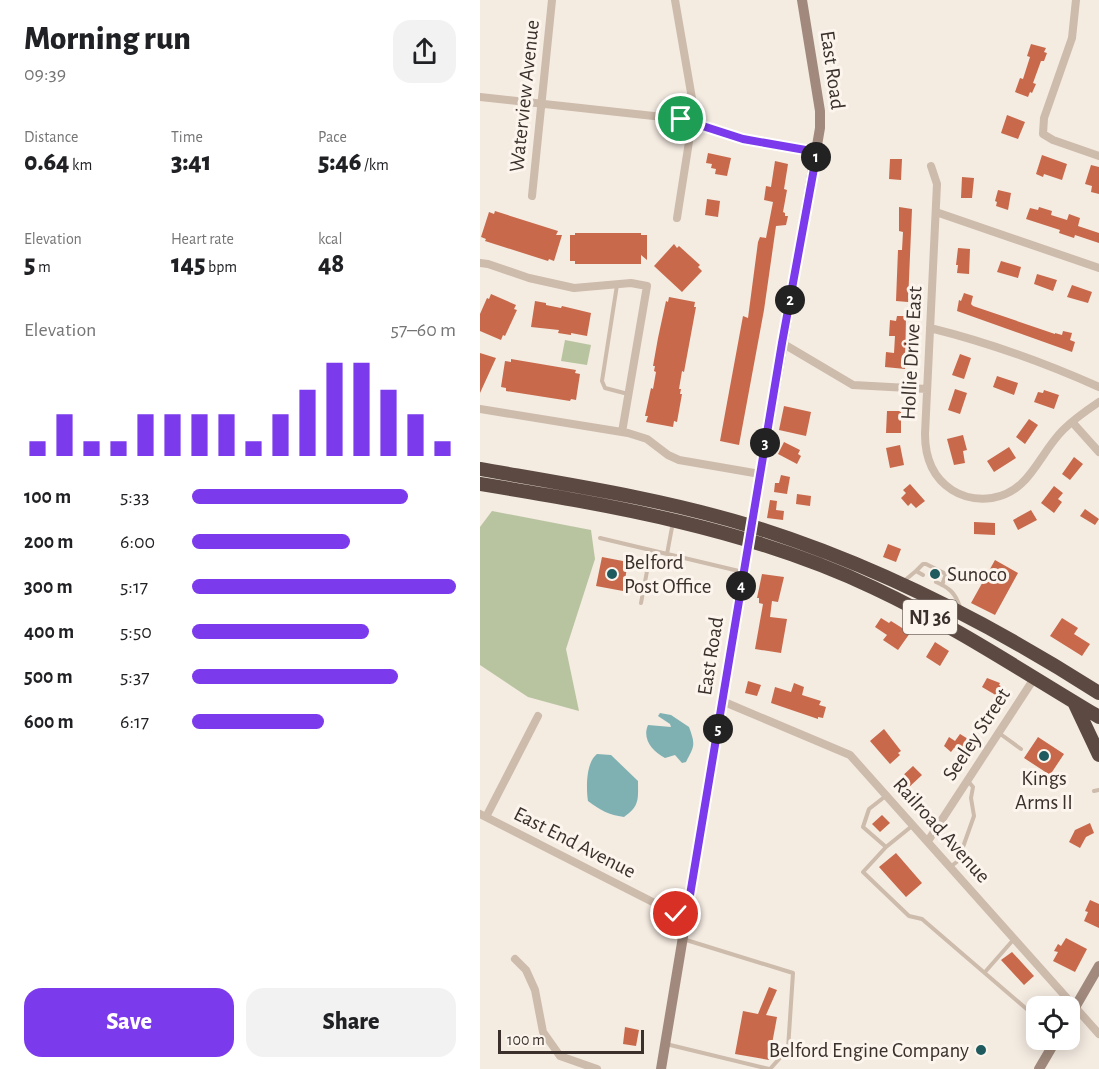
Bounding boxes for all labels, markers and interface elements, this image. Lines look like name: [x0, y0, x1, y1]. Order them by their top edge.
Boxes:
street label: Waterview Avenue: [506, 19, 543, 173]
button: share: [393, 20, 456, 83]
text: Morning run: [24, 23, 191, 56]
street label: East Road: [817, 29, 848, 111]
text: 09:39: [24, 64, 66, 84]
pin: [655, 93, 706, 144]
icon: arrive: [664, 102, 697, 135]
text: Distance: [24, 129, 78, 145]
text: Time: [171, 129, 203, 145]
text: Pace: [318, 129, 347, 145]
pin: 1: [801, 142, 831, 172]
text: 0.64: [24, 149, 69, 175]
text: 3:41: [171, 149, 211, 175]
text: 5:46: [318, 149, 361, 175]
text: 1: [813, 149, 819, 165]
text: km: [69, 157, 92, 173]
text: /km: [361, 157, 389, 173]
text: Elevation: [24, 231, 82, 247]
text: Heart rate: [171, 231, 234, 247]
text: kcal: [318, 231, 342, 247]
text: 5: [24, 251, 35, 277]
text: 145: [171, 251, 205, 277]
text: 48: [318, 251, 344, 277]
text: m: [35, 259, 51, 275]
text: bpm: [205, 259, 237, 275]
pin: 2: [775, 285, 805, 315]
street label: Hollie Drive East: [898, 285, 926, 420]
text: 2: [786, 292, 794, 308]
text: Elevation: [24, 320, 96, 340]
text: 57–60 m: [391, 320, 456, 340]
pin: 3: [750, 428, 780, 458]
text: 3: [762, 435, 768, 451]
text: 100 m: [24, 487, 71, 507]
text: 5:33: [120, 487, 149, 507]
text: 200 m: [24, 532, 73, 552]
text: 6:00: [120, 532, 155, 552]
place label: Belford Post Office: [624, 552, 711, 597]
place label: Sunoco: [947, 564, 1007, 585]
marker: Belford Post Office: [605, 567, 619, 581]
marker: Sunoco: [928, 567, 942, 581]
pin: 4: [726, 571, 756, 601]
text: 300 m: [24, 577, 73, 597]
text: 5:17: [120, 577, 148, 597]
text: 4: [737, 578, 745, 594]
road number: NJ 36: [903, 600, 957, 634]
street label: East Road: [694, 615, 727, 697]
text: 400 m: [24, 622, 74, 642]
text: 5:50: [120, 622, 152, 642]
text: 500 m: [24, 667, 73, 687]
text: 5:37: [120, 667, 150, 687]
street label: Seeley Street: [939, 684, 1014, 784]
text: 600 m: [24, 712, 74, 732]
text: 6:17: [120, 712, 149, 732]
pin: 5: [703, 714, 733, 744]
text: 5: [715, 721, 721, 737]
marker: Kings Arms II: [1037, 749, 1051, 763]
place label: Kings Arms II: [1015, 768, 1073, 813]
street label: Railroad Avenue: [889, 774, 994, 887]
street label: East End Avenue: [510, 803, 639, 882]
pin: [650, 888, 701, 939]
icon: check: [659, 897, 692, 930]
button: Save: [24, 988, 234, 1057]
button: Share: [246, 988, 456, 1057]
map controls: [1026, 996, 1080, 1050]
button: locate: [1026, 996, 1080, 1050]
scale bar: [498, 1027, 644, 1054]
text: 100 m: [507, 1032, 545, 1048]
place label: Belford Engine Company: [769, 1040, 969, 1061]
marker: Belford Engine Company: [974, 1043, 988, 1057]

